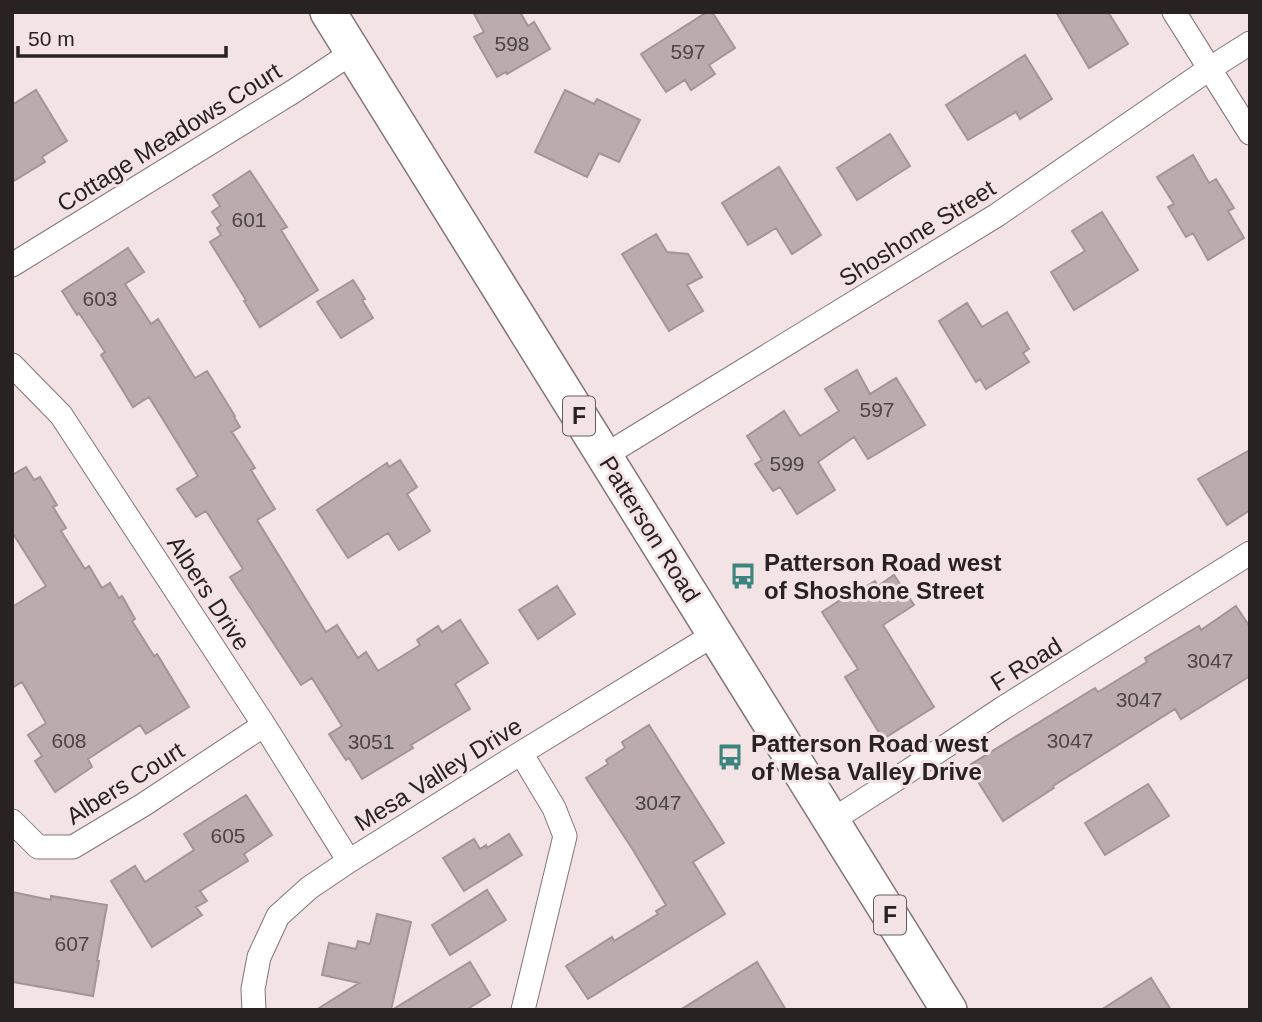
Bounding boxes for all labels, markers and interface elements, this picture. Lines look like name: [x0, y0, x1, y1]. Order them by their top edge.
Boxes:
scale bar: [18, 14, 226, 58]
text: 50 m: [28, 27, 75, 50]
house number: 598: [494, 32, 530, 55]
house number: 597: [670, 40, 706, 63]
street label: Cottage Meadows Court: [52, 57, 286, 217]
street label: Shoshone Street: [834, 174, 1000, 292]
house number: 601: [231, 208, 267, 231]
house number: 603: [82, 287, 118, 310]
road number: F: [563, 396, 595, 436]
house number: 597: [859, 398, 895, 421]
street label: Patterson Road: [594, 451, 706, 607]
house number: 599: [769, 452, 805, 475]
street label: Albers Drive: [162, 531, 256, 655]
place label: Patterson Road west of Shoshone Street: [764, 549, 1001, 604]
bus stop icon: Patterson Road west of Shoshone Street: [728, 561, 758, 591]
street label: F Road: [985, 632, 1067, 696]
house number: 3047: [1187, 649, 1233, 672]
house number: 3047: [1116, 688, 1162, 711]
street label: Mesa Valley Drive: [350, 712, 526, 836]
house number: 608: [51, 729, 87, 752]
house number: 3047: [1047, 729, 1093, 752]
house number: 3051: [348, 730, 394, 753]
place label: Patterson Road west of Mesa Valley Drive: [751, 730, 988, 785]
street label: Albers Court: [61, 736, 189, 830]
bus stop icon: Patterson Road west of Mesa Valley Drive: [715, 742, 745, 772]
house number: 3047: [635, 791, 681, 814]
house number: 605: [210, 824, 246, 847]
road number: F: [874, 896, 906, 934]
house number: 607: [54, 932, 90, 955]

